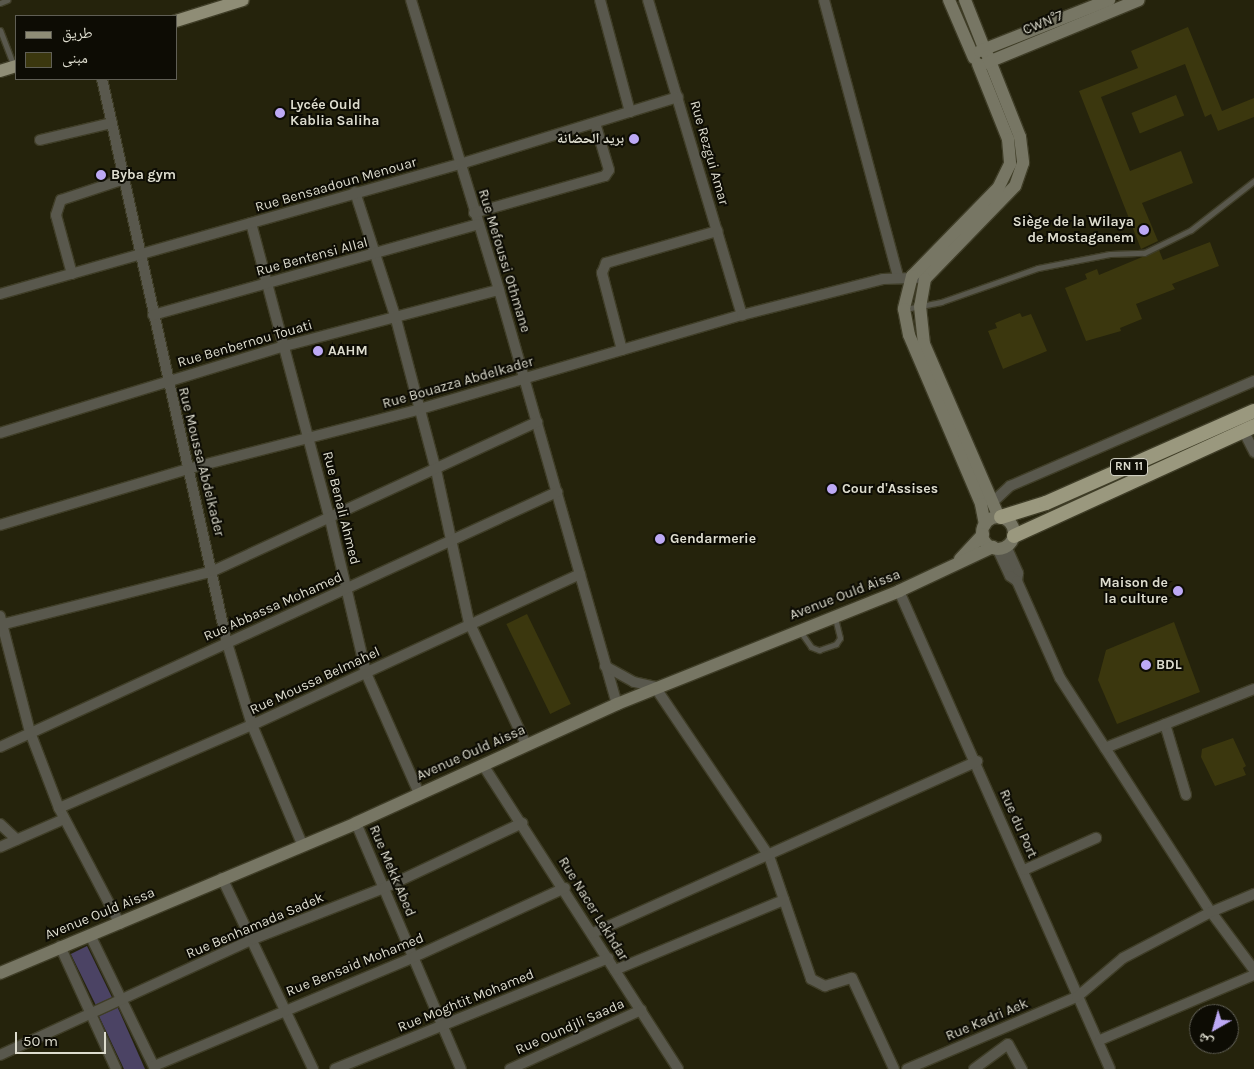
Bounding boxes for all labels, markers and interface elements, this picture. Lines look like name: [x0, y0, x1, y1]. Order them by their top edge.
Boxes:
street label: CWN°7: [1020, 7, 1066, 39]
legend: [15, 15, 178, 80]
text: طريق: [62, 24, 93, 42]
text: مبنى: [62, 49, 88, 67]
place label: Lycée Ould Kablia Saliha: [290, 97, 379, 130]
street label: Rue Rezgui Amar: [686, 99, 732, 207]
marker: Lycée Ould Kablia Saliha: [274, 107, 286, 119]
place label: بريد الحضانة: [557, 131, 624, 147]
marker: بريد الحضانة: [628, 133, 640, 145]
street label: Rue Bensaadoun Menouar: [253, 154, 419, 216]
place label: Byba gym: [111, 167, 176, 183]
marker: Byba gym: [95, 169, 107, 181]
street label: Rue Mefoussi Othmane: [474, 187, 534, 335]
place label: Siège de la Wilaya de Mostaganem: [1013, 214, 1134, 246]
marker: Siège de la Wilaya de Mostaganem: [1138, 224, 1150, 236]
street label: Rue Bentensi Allal: [254, 234, 370, 280]
street label: Rue Benbernou Touati: [176, 317, 314, 371]
place label: AAHM: [328, 343, 368, 359]
marker: AAHM: [312, 345, 324, 357]
street label: Rue Bouazza Abdelkader: [381, 353, 535, 413]
street label: Rue Moussa Abdelkader: [174, 386, 228, 538]
street label: Rue Benali Ahmed: [319, 450, 363, 566]
road number: RN 11: [1109, 458, 1149, 477]
place label: Cour d'Assises: [842, 481, 938, 497]
marker: Cour d'Assises: [826, 483, 838, 495]
place label: Gendarmerie: [670, 531, 756, 547]
marker: Gendarmerie: [654, 533, 666, 545]
street label: Avenue Ould Aissa: [787, 566, 903, 624]
street label: Rue Abbassa Mohamed: [201, 569, 345, 645]
place label: Maison de la culture: [1099, 575, 1168, 608]
marker: Maison de la culture: [1172, 585, 1184, 597]
street label: Rue Moussa Belmahel: [247, 643, 383, 719]
place label: BDL: [1156, 657, 1182, 673]
marker: BDL: [1140, 659, 1152, 671]
street label: Avenue Ould Aissa: [414, 722, 528, 784]
street label: Rue du Port: [995, 787, 1041, 861]
street label: Rue Mekk Abed: [365, 823, 419, 919]
street label: Rue Nacer Lekhdar: [554, 854, 632, 964]
street label: Avenue Ould Aissa: [43, 884, 157, 944]
street label: Rue Benhamada Sadek: [184, 889, 326, 963]
street label: Rue Bensaid Mohamed: [284, 930, 426, 1000]
street label: Rue Moghtit Mohamed: [395, 966, 537, 1036]
street label: Rue Oundjli Saada: [513, 995, 627, 1059]
street label: Rue Kadri Aek: [943, 995, 1031, 1045]
north arrow: [1189, 1004, 1239, 1054]
scale bar: [18, 1022, 109, 1054]
text: ش: [1194, 1029, 1216, 1052]
text: 50 m: [23, 1032, 58, 1050]

